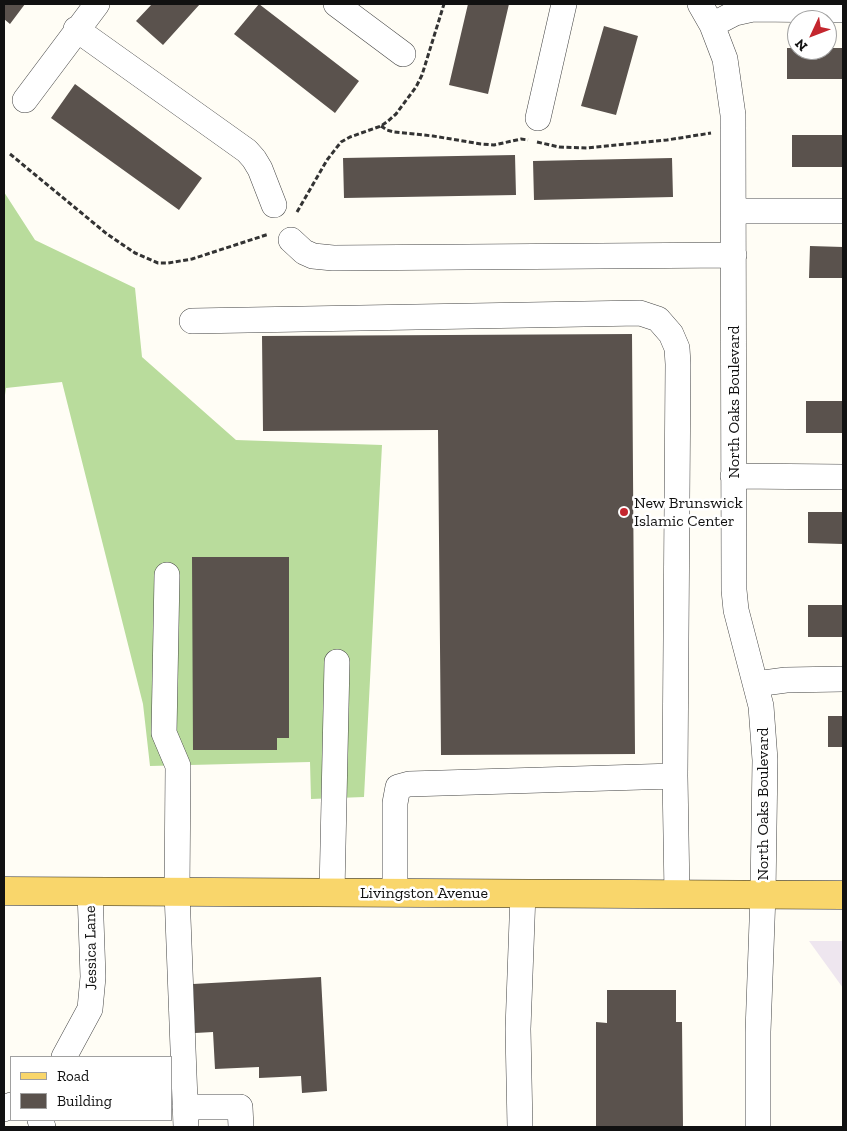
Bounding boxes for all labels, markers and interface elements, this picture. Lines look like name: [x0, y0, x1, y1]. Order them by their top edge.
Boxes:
north arrow: [787, 10, 837, 60]
text: N: [792, 35, 811, 55]
street label: North Oaks Boulevard: [724, 326, 744, 478]
place label: New Brunswick Islamic Center: [634, 493, 743, 531]
marker: New Brunswick Islamic Center: [618, 506, 630, 518]
street label: North Oaks Boulevard: [753, 728, 773, 880]
street label: Livingston Avenue: [360, 883, 488, 903]
street label: Jessica Lane: [81, 905, 101, 991]
legend: [10, 1056, 172, 1121]
text: Road: [57, 1067, 89, 1085]
text: Building: [57, 1092, 112, 1110]

